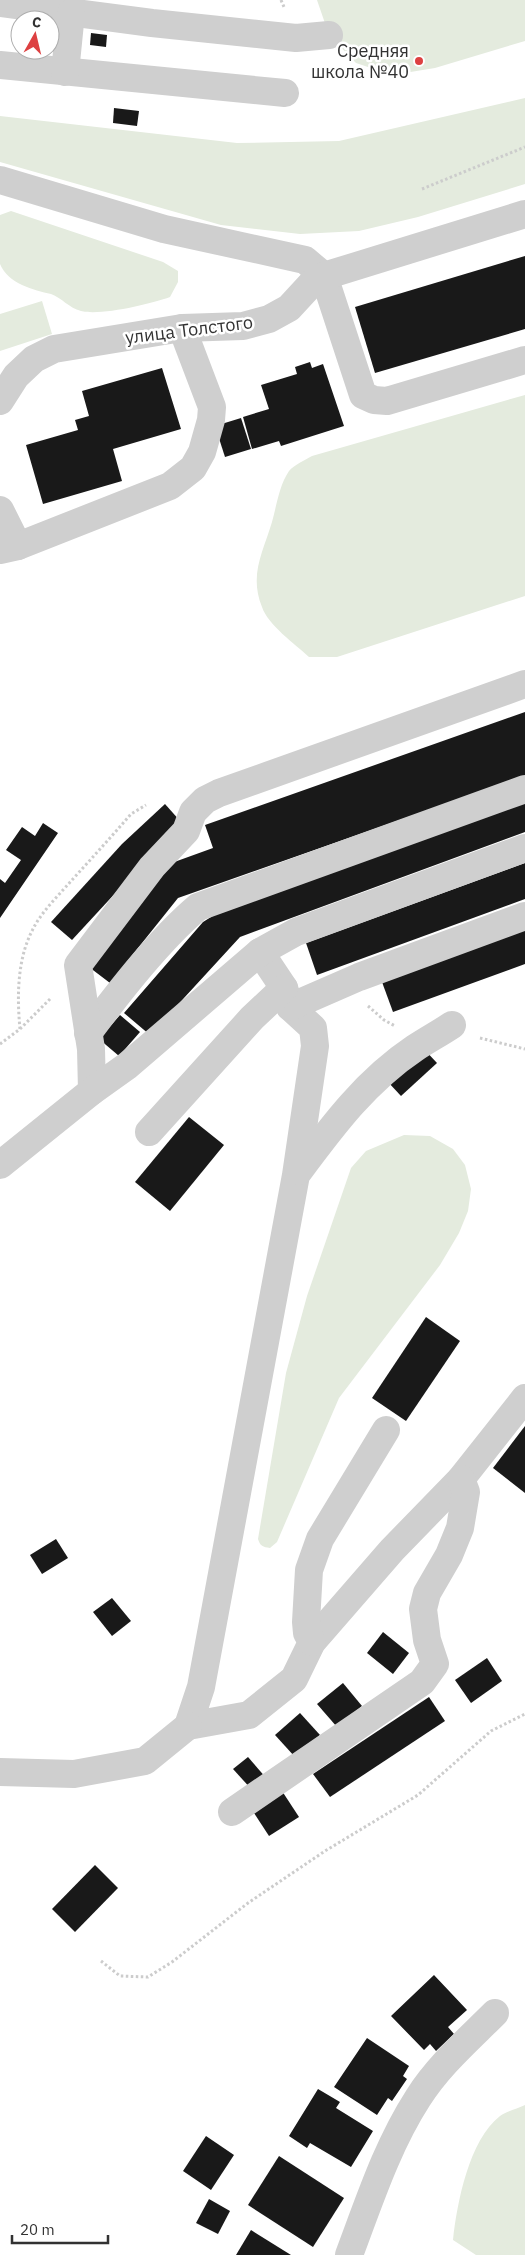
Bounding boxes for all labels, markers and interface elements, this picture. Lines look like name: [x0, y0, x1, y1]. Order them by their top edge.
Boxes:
north arrow: [10, 10, 60, 60]
text: С: [31, 13, 43, 32]
place label: Средняя школа №40: [311, 39, 409, 83]
marker: Средняя школа №40: [413, 55, 425, 67]
street label: улица Толстого: [124, 310, 254, 349]
scale bar: [12, 2212, 109, 2244]
text: 20 m: [20, 2220, 55, 2239]

